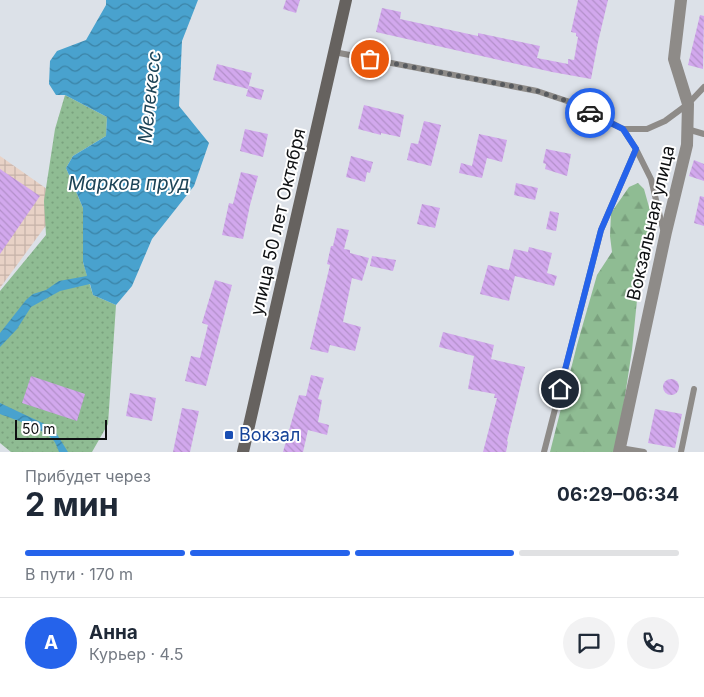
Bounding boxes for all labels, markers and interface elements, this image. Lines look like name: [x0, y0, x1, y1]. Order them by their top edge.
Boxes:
pin: [349, 38, 391, 80]
icon: bag: [356, 45, 384, 73]
water label: Мелекесс: [133, 50, 166, 144]
courier: [565, 88, 615, 138]
icon: car: [576, 99, 604, 127]
street label: улица 50 лет Октября: [246, 126, 309, 318]
street label: Вокзальная улица: [622, 143, 679, 302]
water label: Марков пруд: [68, 172, 190, 195]
pin: [539, 368, 581, 410]
icon: home: [546, 375, 574, 403]
scale bar: [15, 417, 108, 440]
text: 50 m: [22, 420, 56, 437]
place label: Вокзал: [239, 424, 300, 445]
marker: Вокзал: [223, 429, 235, 441]
text: Прибудет через: [25, 466, 151, 486]
text: 06:29–06:34: [557, 483, 679, 506]
text: 2 мин: [25, 485, 119, 524]
text: В пути · 170 m: [25, 564, 133, 584]
button: chat: [563, 617, 615, 669]
button: phone: [627, 617, 679, 669]
text: Анна: [89, 621, 138, 644]
text: А: [44, 631, 58, 654]
text: Курьер · 4.5: [89, 644, 183, 664]

